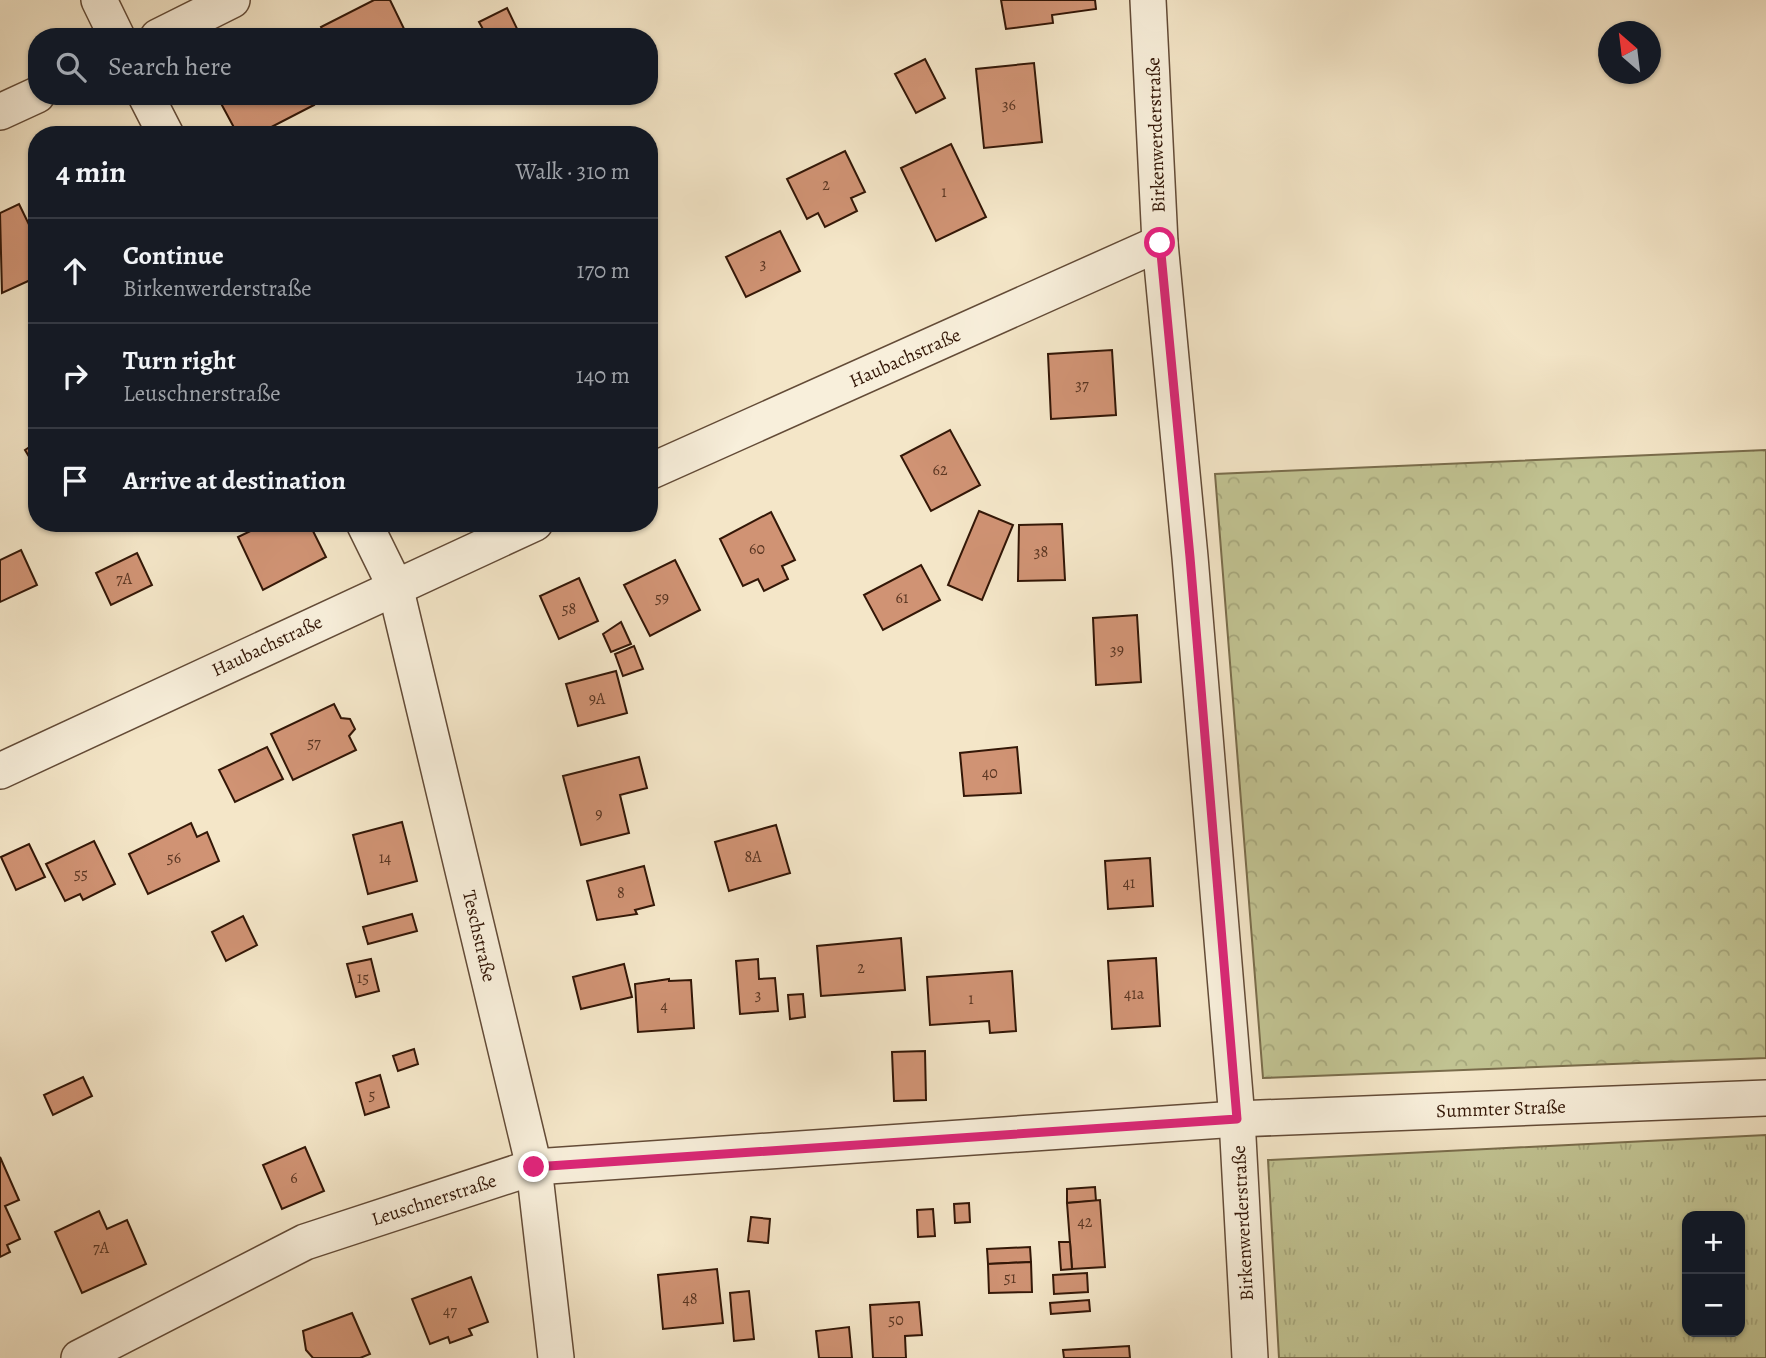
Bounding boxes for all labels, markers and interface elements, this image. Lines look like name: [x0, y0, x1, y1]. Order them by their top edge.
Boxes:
north arrow: [1598, 21, 1661, 84]
search box: [28, 28, 658, 105]
icon: search: [52, 48, 90, 86]
text: Search here: [108, 49, 232, 84]
street label: Birkenwerderstraße: [1140, 57, 1172, 213]
house number: 36: [1002, 94, 1016, 116]
text: 4 min: [56, 152, 126, 192]
text: Walk · 310 m: [516, 156, 630, 187]
house number: 2: [822, 174, 830, 196]
house number: 1: [941, 181, 947, 203]
route start: [1144, 227, 1175, 258]
text: Continue: [123, 238, 224, 273]
icon: ahead: [56, 252, 94, 290]
house number: 3: [760, 253, 766, 275]
text: 170 m: [577, 255, 630, 286]
text: Birkenwerderstraße: [123, 273, 311, 304]
street label: Haubachstraße: [845, 322, 965, 394]
text: Turn right: [123, 343, 236, 378]
icon: right: [56, 357, 94, 395]
text: 140 m: [576, 360, 630, 391]
house number: 37: [1075, 374, 1089, 396]
text: Leuschnerstraße: [123, 378, 280, 409]
house number: 62: [933, 459, 948, 481]
icon: arrive: [56, 462, 94, 500]
text: Arrive at destination: [123, 463, 346, 498]
house number: 60: [749, 538, 765, 560]
house number: 38: [1034, 541, 1048, 563]
house number: 7A: [116, 568, 133, 590]
house number: 59: [655, 587, 669, 609]
house number: 61: [896, 587, 909, 609]
house number: 58: [562, 598, 576, 620]
street label: Haubachstraße: [207, 609, 327, 683]
house number: 39: [1110, 639, 1124, 661]
house number: 9A: [589, 688, 606, 710]
house number: 57: [307, 732, 321, 754]
house number: 40: [982, 762, 998, 784]
house number: 9: [595, 803, 603, 825]
house number: 8A: [744, 846, 762, 868]
house number: 56: [167, 847, 181, 869]
house number: 14: [379, 847, 391, 869]
house number: 55: [74, 863, 88, 885]
house number: 41: [1123, 872, 1136, 894]
house number: 8: [617, 882, 625, 904]
street label: Teschstraße: [456, 888, 502, 984]
house number: 2: [857, 957, 865, 979]
house number: 15: [357, 967, 369, 989]
house number: 41a: [1124, 983, 1145, 1005]
house number: 3: [755, 984, 761, 1006]
house number: 1: [968, 988, 974, 1010]
house number: 4: [660, 995, 668, 1017]
house number: 5: [369, 1084, 376, 1106]
street label: Summter Straße: [1436, 1094, 1566, 1124]
street label: Birkenwerderstraße: [1226, 1145, 1260, 1301]
route end: [518, 1151, 549, 1182]
house number: 6: [290, 1167, 298, 1189]
street label: Leuschnerstraße: [368, 1168, 500, 1232]
house number: 42: [1078, 1211, 1093, 1233]
map controls: [1682, 1211, 1745, 1337]
button: +: [1682, 1211, 1745, 1274]
house number: 7A: [93, 1237, 110, 1259]
house number: 51: [1004, 1267, 1017, 1289]
button: −: [1682, 1274, 1745, 1337]
house number: 48: [682, 1288, 698, 1310]
house number: 47: [443, 1300, 457, 1322]
house number: 50: [888, 1309, 904, 1331]

